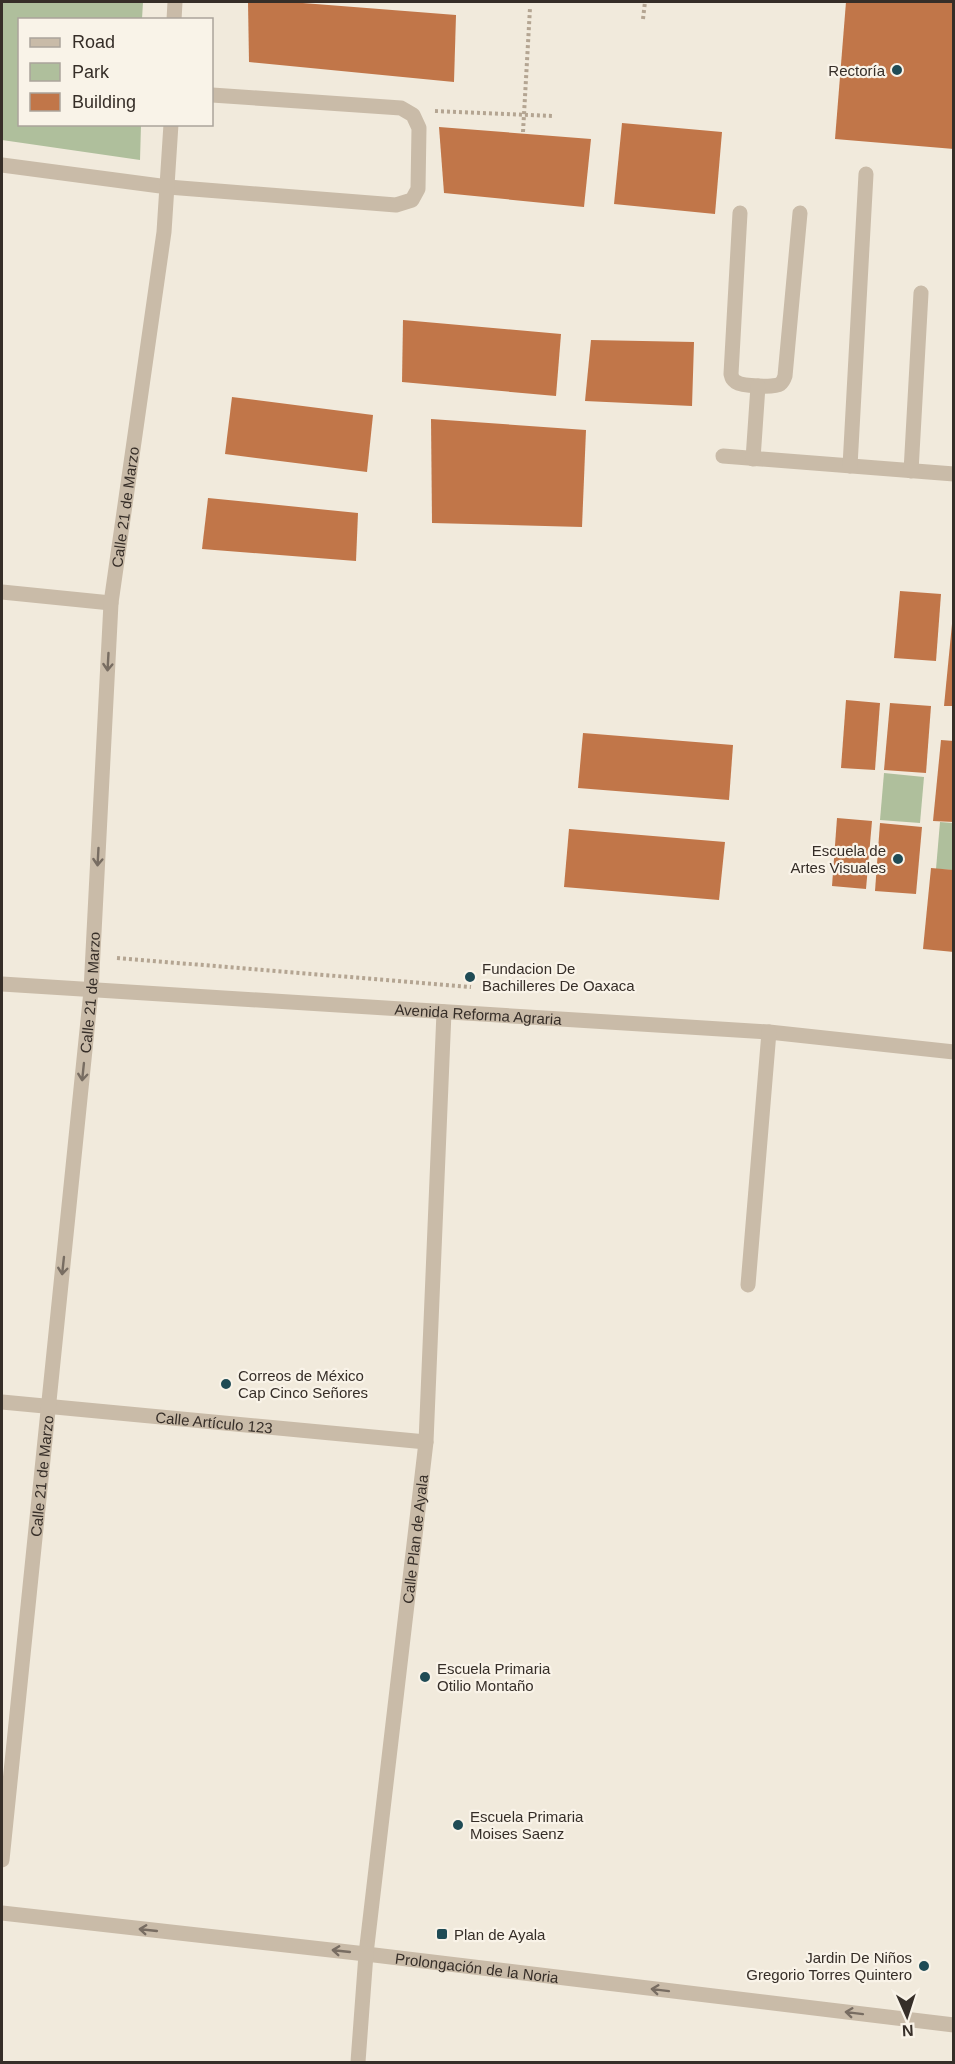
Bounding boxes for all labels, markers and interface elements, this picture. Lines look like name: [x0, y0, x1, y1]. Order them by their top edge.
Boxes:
legend: [18, 18, 213, 126]
text: Road: [72, 32, 115, 52]
text: Park: [72, 62, 110, 82]
place label: Rectoría: [828, 62, 886, 79]
marker: Rectoría: [890, 63, 904, 77]
text: Building: [72, 92, 136, 112]
street label: Calle 21 de Marzo: [108, 446, 142, 569]
one-way arrow: [103, 651, 114, 671]
place label: Escuela de Artes Visuales: [790, 842, 886, 876]
one-way arrow: [92, 846, 103, 866]
marker: Escuela de Artes Visuales: [891, 852, 905, 866]
street label: Calle 21 de Marzo: [76, 931, 103, 1054]
place label: Fundacion De Bachilleres De Oaxaca: [482, 960, 635, 994]
marker: Fundacion De Bachilleres De Oaxaca: [463, 970, 477, 984]
street label: Avenida Reforma Agraria: [394, 1000, 563, 1028]
one-way arrow: [77, 1061, 88, 1081]
one-way arrow: [57, 1256, 68, 1275]
place label: Correos de México Cap Cinco Señores: [238, 1367, 368, 1401]
marker: Correos de México Cap Cinco Señores: [219, 1377, 233, 1391]
street label: Calle Artículo 123: [155, 1408, 273, 1436]
street label: Calle 21 de Marzo: [27, 1415, 56, 1537]
street label: Calle Plan de Ayala: [399, 1473, 431, 1605]
place label: Escuela Primaria Otilio Montaño: [437, 1660, 551, 1694]
marker: Escuela Primaria Otilio Montaño: [418, 1670, 432, 1684]
place label: Escuela Primaria Moises Saenz: [470, 1808, 584, 1842]
marker: Escuela Primaria Moises Saenz: [451, 1818, 465, 1832]
one-way arrow: [138, 1924, 158, 1935]
place label: Plan de Ayala: [454, 1926, 546, 1943]
marker: Plan de Ayala: [435, 1927, 449, 1941]
one-way arrow: [332, 1945, 352, 1956]
street label: Prolongación de la Noria: [394, 1949, 560, 1986]
place label: Jardin De Niños Gregorio Torres Quintero: [746, 1949, 912, 1983]
marker: Jardin De Niños Gregorio Torres Quintero: [917, 1959, 931, 1973]
one-way arrow: [651, 1984, 671, 1995]
north arrow: [877, 1986, 937, 2046]
one-way arrow: [844, 2007, 864, 2018]
text: N: [902, 2022, 914, 2039]

